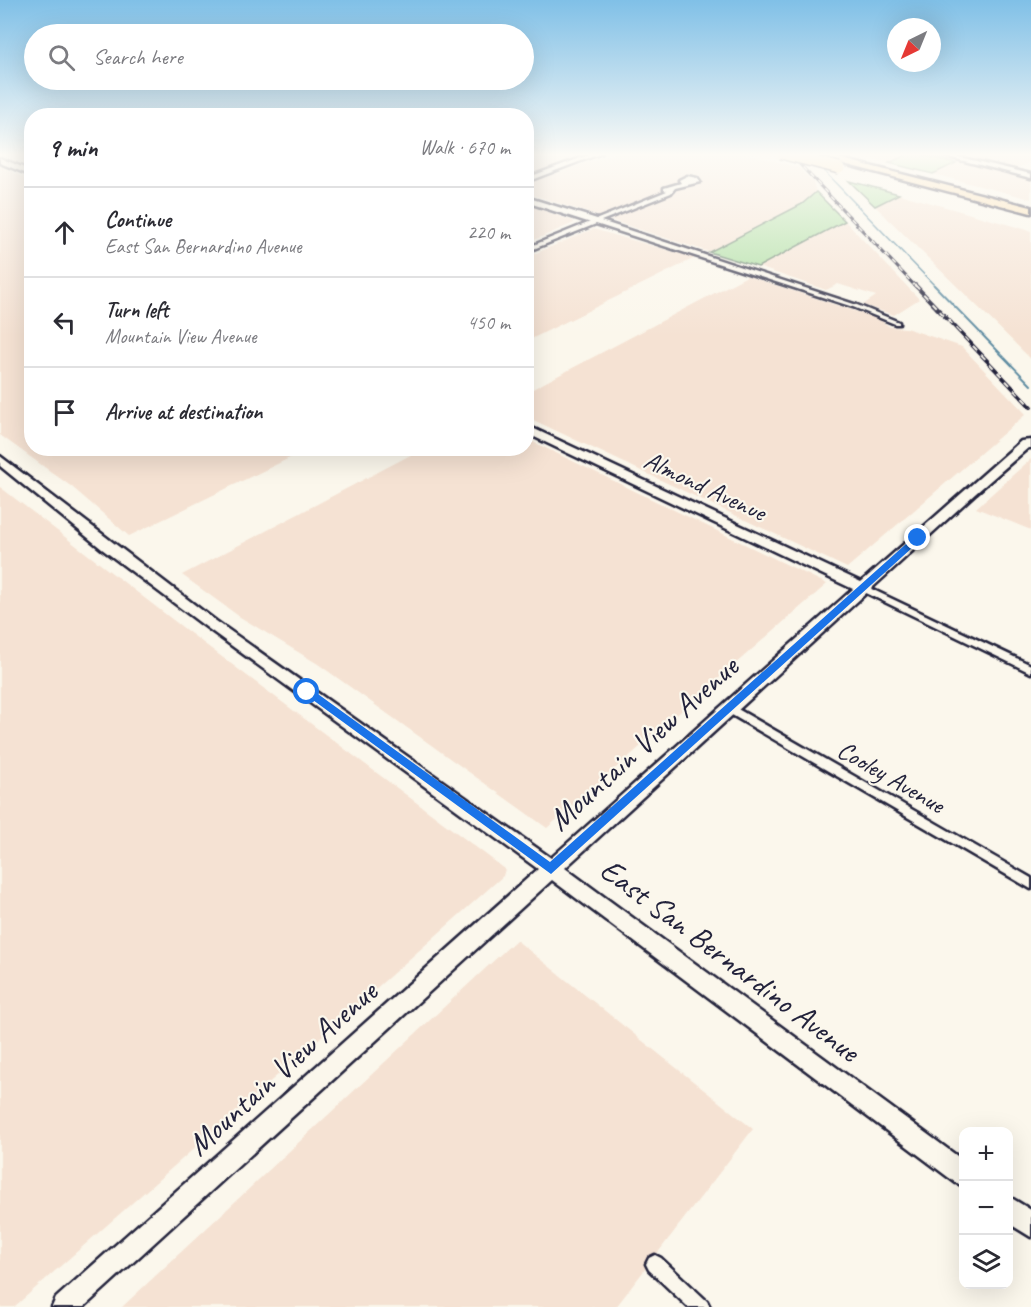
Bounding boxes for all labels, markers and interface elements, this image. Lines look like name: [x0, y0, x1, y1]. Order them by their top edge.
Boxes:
north arrow: [887, 18, 941, 72]
search box: [24, 24, 534, 90]
icon: search: [45, 41, 78, 74]
text: Search here: [93, 43, 183, 71]
text: 9 min: [48, 131, 98, 164]
text: Walk · 670 m: [420, 135, 510, 160]
text: Continue: [105, 206, 171, 234]
icon: ahead: [48, 216, 81, 249]
text: 220 m: [467, 220, 510, 245]
text: East San Bernardino Avenue: [105, 234, 302, 259]
text: Turn left: [105, 296, 169, 324]
icon: left: [48, 306, 81, 339]
text: 450 m: [467, 310, 510, 335]
text: Mountain View Avenue: [105, 324, 257, 349]
icon: arrive: [48, 396, 81, 429]
text: Arrive at destination: [105, 398, 262, 426]
street label: Almond Avenue: [639, 443, 773, 530]
route end: [904, 524, 930, 550]
street label: Mountain View Avenue: [539, 645, 749, 839]
route start: [293, 678, 319, 704]
street label: Cooley Avenue: [831, 733, 952, 822]
street label: East San Bernardino Avenue: [592, 849, 870, 1073]
street label: Mountain View Avenue: [178, 970, 388, 1164]
map controls: [959, 1127, 1013, 1289]
button: +: [959, 1127, 1013, 1181]
button: −: [959, 1181, 1013, 1235]
button: layers: [959, 1235, 1013, 1289]

